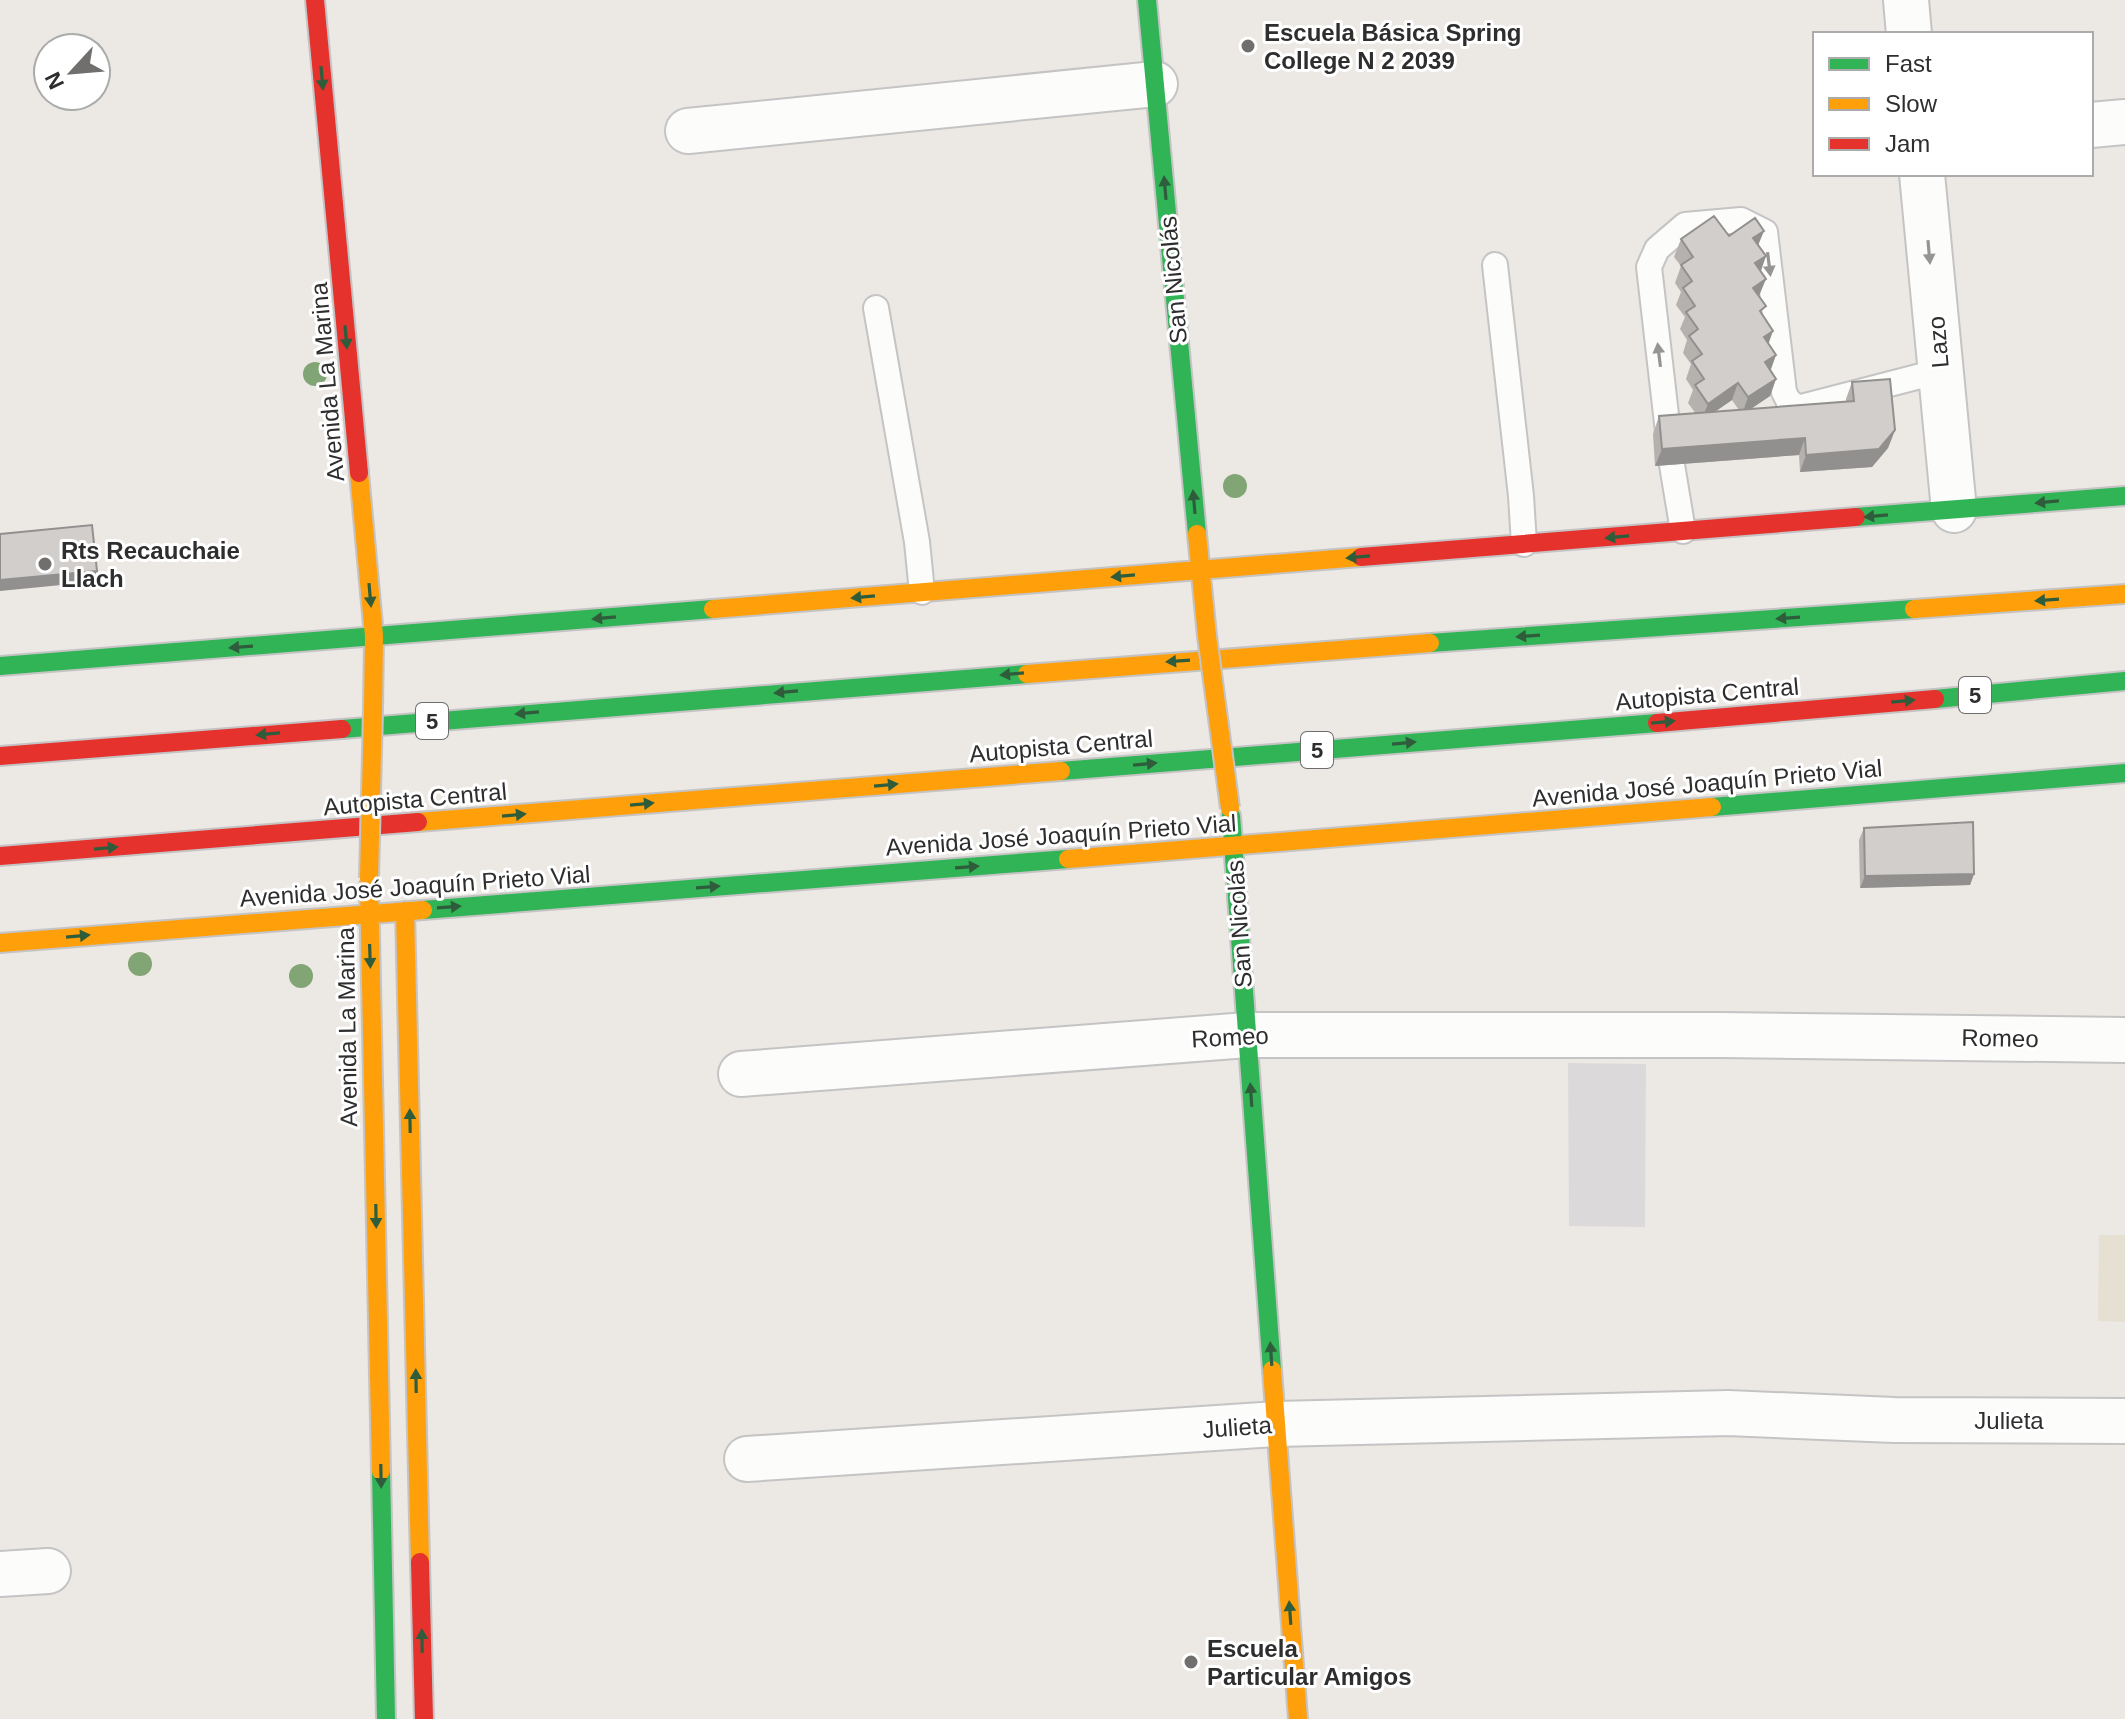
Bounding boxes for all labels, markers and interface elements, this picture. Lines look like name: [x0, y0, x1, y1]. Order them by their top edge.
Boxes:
place label: Escuela Básica Spring College N 2 2039: [1264, 19, 1521, 74]
north arrow: [32, 32, 112, 112]
legend: [1813, 32, 2093, 176]
marker: Escuela Básica Spring College N 2 2039: [1239, 37, 1257, 55]
text: Fast: [1885, 50, 1932, 77]
one-way arrow: [316, 66, 329, 91]
text: N: [40, 68, 69, 93]
text: Slow: [1885, 90, 1938, 117]
text: Jam: [1885, 130, 1930, 157]
one-way arrow: [1158, 175, 1171, 200]
street label: San Nicolás: [1154, 215, 1192, 345]
one-way arrow: [1923, 240, 1936, 265]
one-way arrow: [1762, 252, 1775, 277]
street label: Avenida La Marina: [305, 281, 349, 483]
street label: Lazo: [1922, 315, 1954, 369]
one-way arrow: [340, 324, 353, 349]
one-way arrow: [1652, 342, 1665, 367]
one-way arrow: [1187, 489, 1200, 514]
one-way arrow: [2034, 496, 2059, 509]
one-way arrow: [1863, 510, 1888, 523]
one-way arrow: [1604, 531, 1629, 544]
place label: Rts Recauchaie Llach: [61, 537, 240, 592]
one-way arrow: [1345, 551, 1370, 564]
marker: Rts Recauchaie Llach: [36, 555, 54, 573]
one-way arrow: [1110, 570, 1135, 583]
one-way arrow: [364, 583, 377, 608]
one-way arrow: [851, 591, 876, 604]
one-way arrow: [2034, 594, 2059, 607]
one-way arrow: [591, 612, 616, 625]
one-way arrow: [1775, 612, 1800, 625]
one-way arrow: [1515, 630, 1540, 643]
one-way arrow: [228, 641, 253, 654]
one-way arrow: [1165, 655, 1190, 668]
one-way arrow: [999, 668, 1024, 681]
street label: Autopista Central: [1614, 673, 1800, 715]
road number: 5: [1959, 677, 1991, 713]
one-way arrow: [773, 686, 798, 699]
one-way arrow: [1891, 695, 1916, 708]
road number: 5: [416, 703, 448, 739]
one-way arrow: [514, 707, 539, 720]
one-way arrow: [1651, 715, 1676, 728]
street label: Autopista Central: [968, 725, 1154, 767]
one-way arrow: [255, 728, 280, 741]
road number: 5: [1301, 732, 1333, 768]
one-way arrow: [1392, 736, 1417, 749]
street label: Avenida José Joaquín Prieto Vial: [1531, 754, 1883, 812]
one-way arrow: [1133, 757, 1158, 770]
street label: Autopista Central: [322, 778, 508, 820]
one-way arrow: [874, 778, 899, 791]
one-way arrow: [630, 797, 655, 810]
one-way arrow: [501, 808, 526, 821]
street label: Avenida José Joaquín Prieto Vial: [885, 809, 1237, 861]
one-way arrow: [94, 841, 119, 854]
street label: San Nicolás: [1221, 859, 1257, 989]
street label: Avenida José Joaquín Prieto Vial: [239, 860, 591, 912]
one-way arrow: [955, 860, 980, 873]
one-way arrow: [696, 880, 721, 893]
one-way arrow: [437, 900, 462, 913]
street label: Avenida La Marina: [332, 926, 362, 1127]
one-way arrow: [66, 929, 91, 942]
one-way arrow: [364, 944, 376, 969]
street label: Romeo: [1191, 1021, 1269, 1053]
street label: Romeo: [1961, 1024, 2039, 1052]
one-way arrow: [1244, 1082, 1257, 1107]
one-way arrow: [404, 1108, 416, 1133]
one-way arrow: [369, 1204, 382, 1229]
one-way arrow: [1264, 1341, 1277, 1366]
one-way arrow: [410, 1368, 422, 1393]
street label: Julieta: [1974, 1407, 2044, 1434]
street label: Julieta: [1201, 1411, 1273, 1443]
one-way arrow: [375, 1464, 387, 1489]
one-way arrow: [1283, 1600, 1296, 1625]
one-way arrow: [415, 1628, 428, 1653]
place label: Escuela Particular Amigos: [1207, 1635, 1412, 1690]
marker: Escuela Particular Amigos: [1182, 1653, 1200, 1671]

